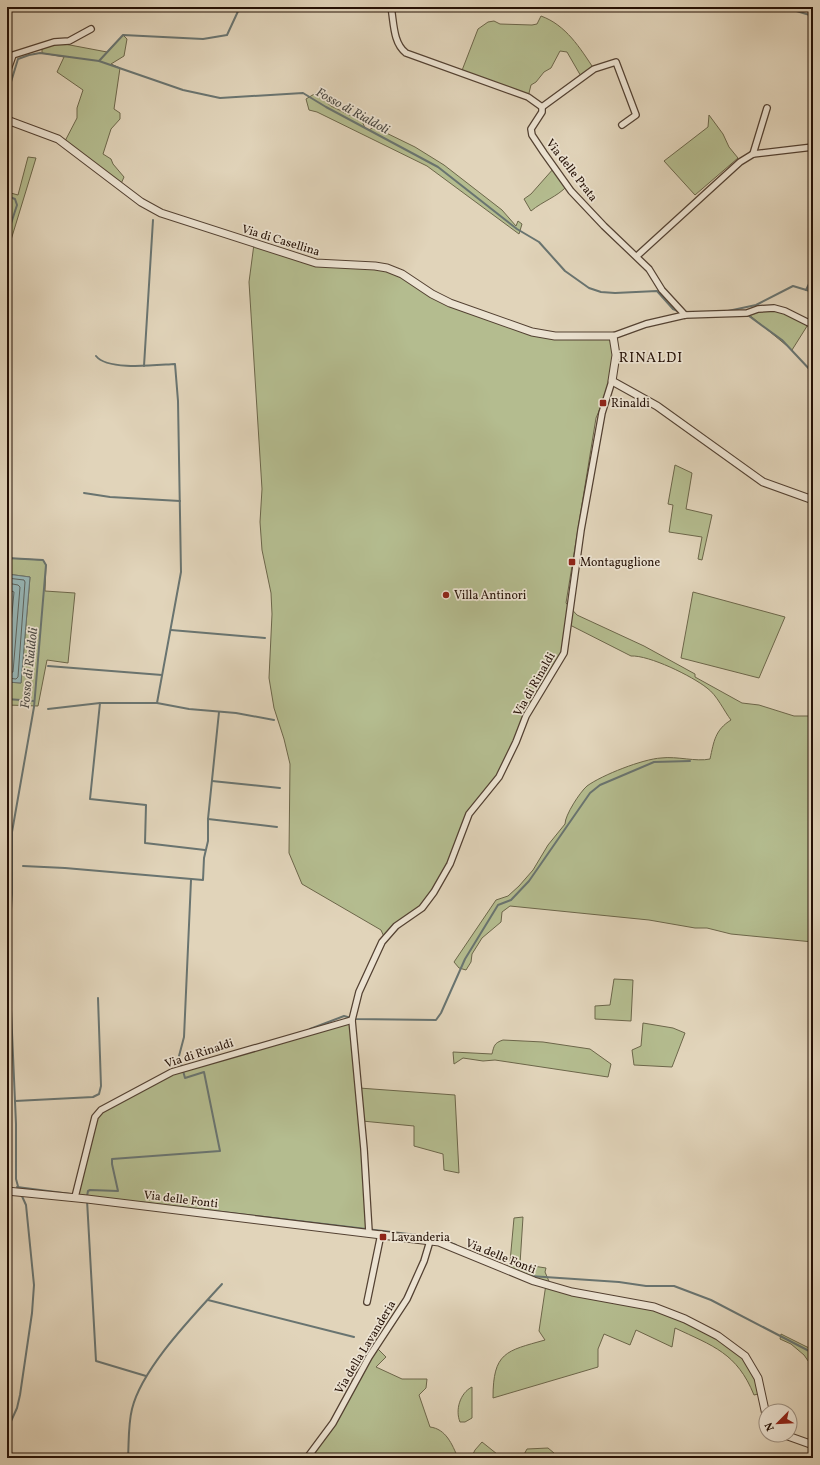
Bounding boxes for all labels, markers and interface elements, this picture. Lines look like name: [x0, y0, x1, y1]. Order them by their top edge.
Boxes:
water label: Fosso di Rialdoli: [312, 84, 393, 140]
street label: Via delle Prata: [542, 136, 601, 205]
street label: Via di Casellina: [240, 221, 322, 260]
district label: RINALDI: [619, 349, 683, 368]
place label: Rinaldi: [611, 396, 650, 412]
marker: Rinaldi: [598, 398, 608, 408]
place label: Montaguglione: [580, 555, 660, 571]
marker: Montaguglione: [567, 557, 577, 567]
place label: Villa Antinori: [454, 588, 527, 604]
marker: Villa Antinori: [441, 590, 451, 600]
water label: Fosso di Rialdoli: [17, 626, 43, 710]
street label: Via di Rinaldi: [510, 649, 560, 719]
street label: Via di Rinaldi: [163, 1035, 236, 1073]
street label: Via delle Fonti: [143, 1187, 219, 1213]
place label: Lavanderia: [391, 1230, 450, 1246]
marker: Lavanderia: [378, 1232, 388, 1242]
street label: Via delle Fonti: [463, 1235, 539, 1279]
street label: Via della Lavanderia: [332, 1298, 400, 1397]
north arrow: [758, 1403, 798, 1443]
text: N: [762, 1420, 779, 1433]

